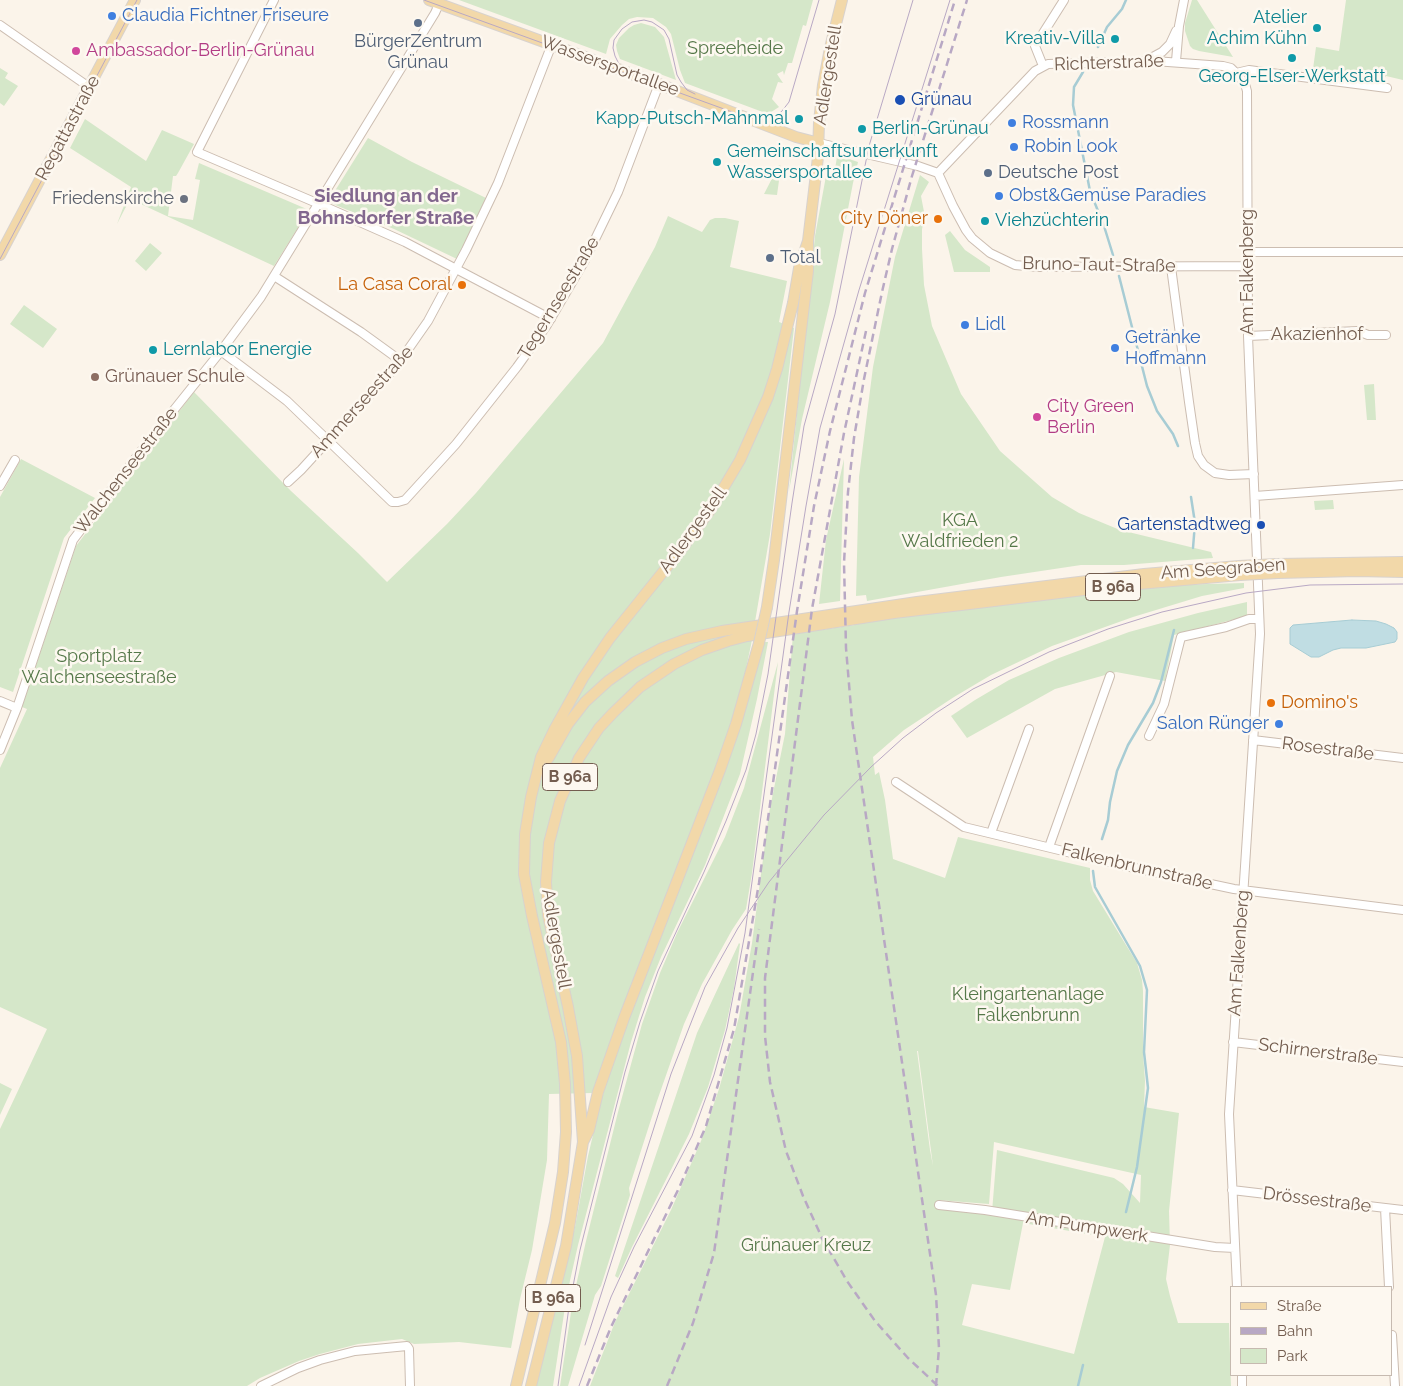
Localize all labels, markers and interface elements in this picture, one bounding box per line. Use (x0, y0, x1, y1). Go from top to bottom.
place label: Claudia Fichtner Friseure (122, 5, 329, 27)
place label: Atelier Achim Kühn (1207, 7, 1307, 50)
marker: Claudia Fichtner Friseure (106, 10, 118, 22)
marker: BürgerZentrum Grünau (412, 17, 424, 29)
marker: Atelier Achim Kühn (1311, 22, 1323, 34)
street label: Adlergestell (809, 23, 847, 127)
place label: Kreativ-Villa (1005, 28, 1105, 50)
place label: BürgerZentrum Grünau (354, 31, 482, 74)
street label: Wassersportallee (538, 31, 682, 101)
marker: Kreativ-Villa (1109, 33, 1121, 45)
park label: Spreeheide (687, 38, 783, 60)
place label: Ambassador-Berlin-Grünau (86, 40, 315, 62)
marker: Ambassador-Berlin-Grünau (70, 45, 82, 57)
street label: Richterstraße (1054, 50, 1164, 76)
marker: Georg-Elser-Werkstatt (1286, 52, 1298, 64)
place label: Georg-Elser-Werkstatt (1198, 66, 1386, 88)
street label: Regattastraße (31, 72, 105, 184)
place label: Grünau (911, 89, 972, 111)
marker: Grünau (893, 93, 907, 107)
place label: Kapp-Putsch-Mahnmal (595, 108, 789, 130)
place label: Rossmann (1022, 112, 1109, 134)
marker: Kapp-Putsch-Mahnmal (793, 113, 805, 125)
marker: Rossmann (1006, 117, 1018, 129)
place label: Berlin-Grünau (872, 118, 989, 140)
marker: Berlin-Grünau (856, 123, 868, 135)
place label: Robin Look (1024, 136, 1118, 158)
place label: Gemeinschaftsunterkunft Wassersportallee (727, 141, 938, 183)
marker: Robin Look (1008, 141, 1020, 153)
marker: Gemeinschaftsunterkunft Wassersportallee (711, 156, 723, 168)
place label: Deutsche Post (998, 162, 1119, 184)
marker: Deutsche Post (982, 167, 994, 179)
district label: Siedlung an der Bohnsdorfer Straße (298, 185, 474, 229)
place label: Obst&Gemüse Paradies (1009, 185, 1206, 207)
place label: Friedenskirche (52, 188, 174, 210)
marker: Obst&Gemüse Paradies (993, 190, 1005, 202)
marker: Friedenskirche (178, 193, 190, 205)
place label: City Döner (840, 208, 928, 230)
street label: Am Falkenberg (1237, 209, 1259, 335)
place label: Viehzüchterin (995, 210, 1109, 232)
marker: City Döner (932, 213, 944, 225)
marker: Viehzüchterin (979, 215, 991, 227)
street label: Tegernseestraße (514, 233, 604, 363)
place label: Total (780, 247, 820, 269)
marker: Total (764, 252, 776, 264)
street label: Bruno-Taut-Straße (1022, 253, 1176, 277)
place label: La Casa Coral (338, 274, 452, 296)
marker: La Casa Coral (456, 279, 468, 291)
place label: Lidl (975, 314, 1006, 336)
marker: Lidl (959, 319, 971, 331)
street label: Akazienhof (1271, 324, 1363, 346)
place label: Getränke Hoffmann (1125, 327, 1207, 369)
place label: Lernlabor Energie (163, 339, 312, 361)
street label: Ammerseestraße (306, 342, 418, 462)
marker: Getränke Hoffmann (1109, 342, 1121, 354)
marker: Lernlabor Energie (147, 344, 159, 356)
place label: Grünauer Schule (105, 366, 245, 388)
marker: Grünauer Schule (89, 371, 101, 383)
place label: City Green Berlin (1047, 396, 1134, 438)
street label: Walchenseestraße (70, 403, 182, 539)
marker: City Green Berlin (1031, 411, 1043, 423)
street label: Adlergestell (655, 483, 731, 577)
park label: KGA Waldfrieden 2 (902, 510, 1018, 552)
place label: Gartenstadtweg (1117, 514, 1251, 536)
marker: Gartenstadtweg (1255, 519, 1267, 531)
street label: Am Seegraben (1160, 554, 1286, 584)
road number: B 96a (1086, 574, 1140, 600)
park label: Sportplatz Walchenseestraße (21, 646, 177, 689)
place label: Domino's (1281, 692, 1358, 714)
marker: Domino's (1265, 697, 1277, 709)
place label: Salon Rünger (1157, 713, 1269, 735)
marker: Salon Rünger (1273, 718, 1285, 730)
street label: Rosestraße (1281, 733, 1375, 765)
road number: B 96a (542, 764, 598, 790)
street label: Falkenbrunnstraße (1059, 839, 1215, 895)
street label: Adlergestell (537, 887, 575, 991)
street label: Am Falkenberg (1224, 889, 1254, 1017)
park label: Kleingartenanlage Falkenbrunn (952, 984, 1104, 1026)
street label: Schirnerstraße (1257, 1034, 1379, 1070)
street label: Drössestraße (1262, 1183, 1372, 1217)
street label: Am Pumpwerk (1024, 1207, 1150, 1247)
park label: Grünauer Kreuz (741, 1235, 871, 1257)
road number: B 96a (526, 1285, 580, 1312)
legend (1230, 1286, 1393, 1376)
text: Straße (1277, 1297, 1321, 1315)
text: Bahn (1277, 1322, 1313, 1340)
text: Park (1277, 1347, 1308, 1365)

